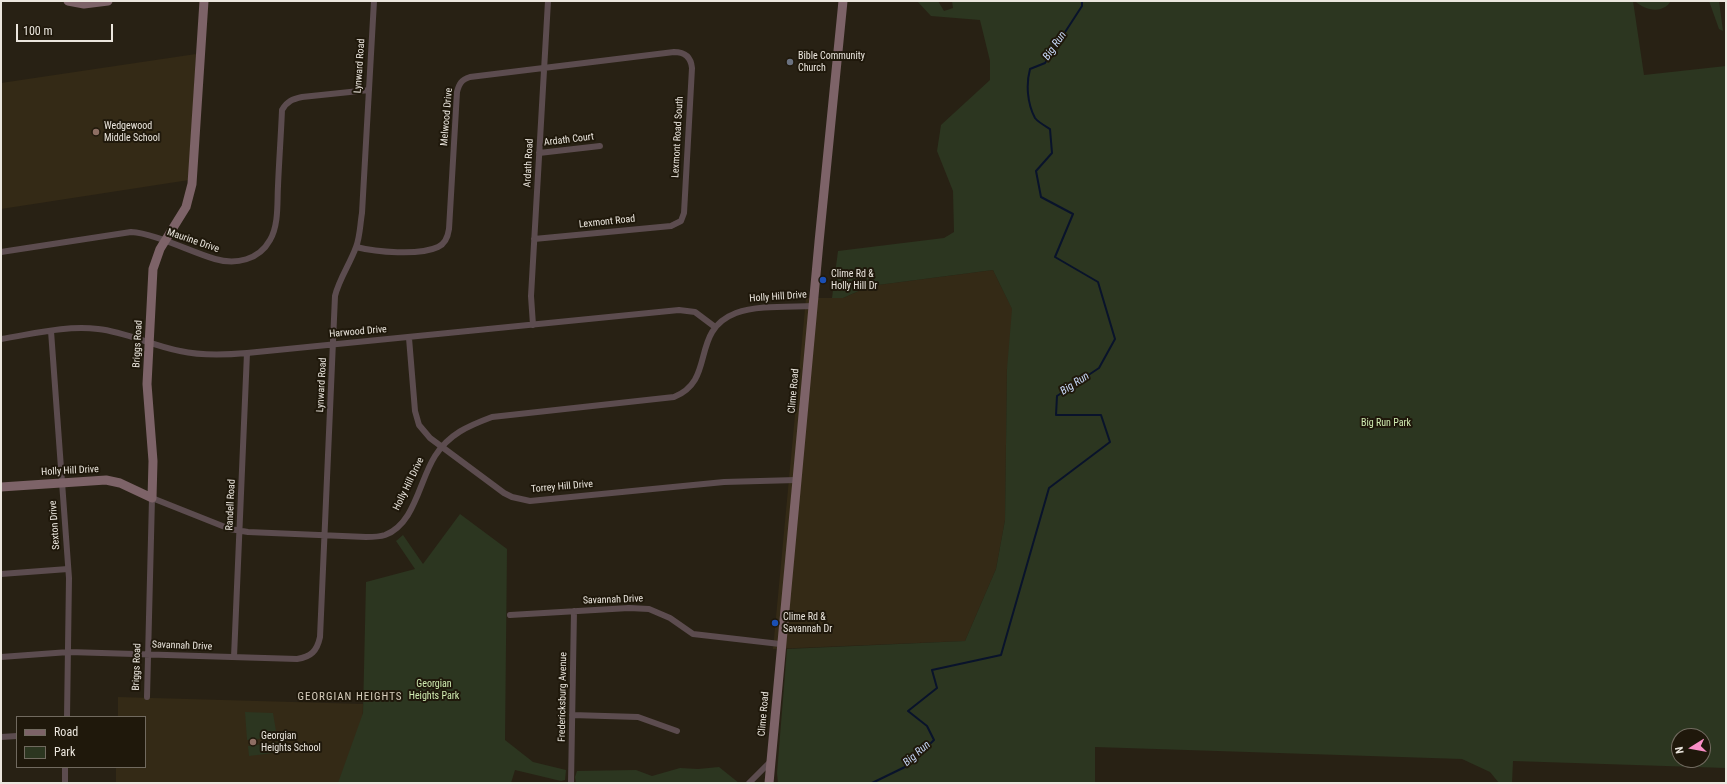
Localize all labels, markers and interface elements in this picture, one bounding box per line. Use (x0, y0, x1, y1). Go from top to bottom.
scale bar (18, 16, 115, 42)
text: 100 m (23, 24, 53, 38)
water label: Big Run (1040, 29, 1070, 63)
street label: Lynward Road (352, 38, 368, 94)
place label: Bible Community Church (798, 50, 865, 74)
marker: Bible Community Church (785, 57, 795, 67)
street label: Melwood Drive (438, 87, 456, 147)
street label: Lexmont Road South (670, 96, 686, 178)
place label: Wedgewood Middle School (104, 120, 160, 144)
marker: Wedgewood Middle School (91, 127, 101, 137)
street label: Ardath Court (543, 131, 595, 149)
street label: Ardath Road (522, 138, 536, 188)
street label: Lexmont Road (578, 213, 636, 231)
street label: Maurine Drive (165, 226, 221, 256)
place label: Clime Rd & Holly Hill Dr (831, 268, 877, 292)
marker: Clime Rd & Holly Hill Dr (818, 275, 828, 285)
street label: Holly Hill Drive (749, 289, 807, 305)
street label: Briggs Road (131, 320, 145, 368)
street label: Harwood Drive (329, 324, 387, 340)
street label: Lynward Road (315, 357, 329, 413)
street label: Clime Road (786, 368, 802, 414)
water label: Big Run (1058, 370, 1092, 398)
park label: Big Run Park (1361, 417, 1411, 429)
street label: Holly Hill Drive (391, 455, 427, 513)
street label: Holly Hill Drive (41, 464, 99, 478)
street label: Torrey Hill Drive (531, 478, 593, 496)
street label: Randell Road (224, 479, 238, 531)
street label: Sexton Drive (47, 500, 63, 550)
street label: Savannah Drive (583, 593, 643, 607)
place label: Clime Rd & Savannah Dr (783, 611, 832, 634)
marker: Clime Rd & Savannah Dr (770, 618, 780, 628)
street label: Savannah Drive (152, 639, 212, 653)
street label: Briggs Road (130, 643, 144, 691)
street label: Fredericksburg Avenue (556, 652, 570, 742)
park label: Georgian Heights Park (409, 678, 459, 702)
district label: GEORGIAN HEIGHTS (298, 690, 402, 704)
street label: Clime Road (756, 691, 772, 737)
legend (16, 716, 146, 768)
text: Road (54, 725, 78, 739)
north arrow (1671, 728, 1711, 768)
place label: Georgian Heights School (261, 730, 321, 754)
marker: Georgian Heights School (248, 737, 258, 747)
water label: Big Run (901, 739, 933, 769)
text: Park (54, 745, 75, 759)
text: N (1673, 746, 1687, 755)

